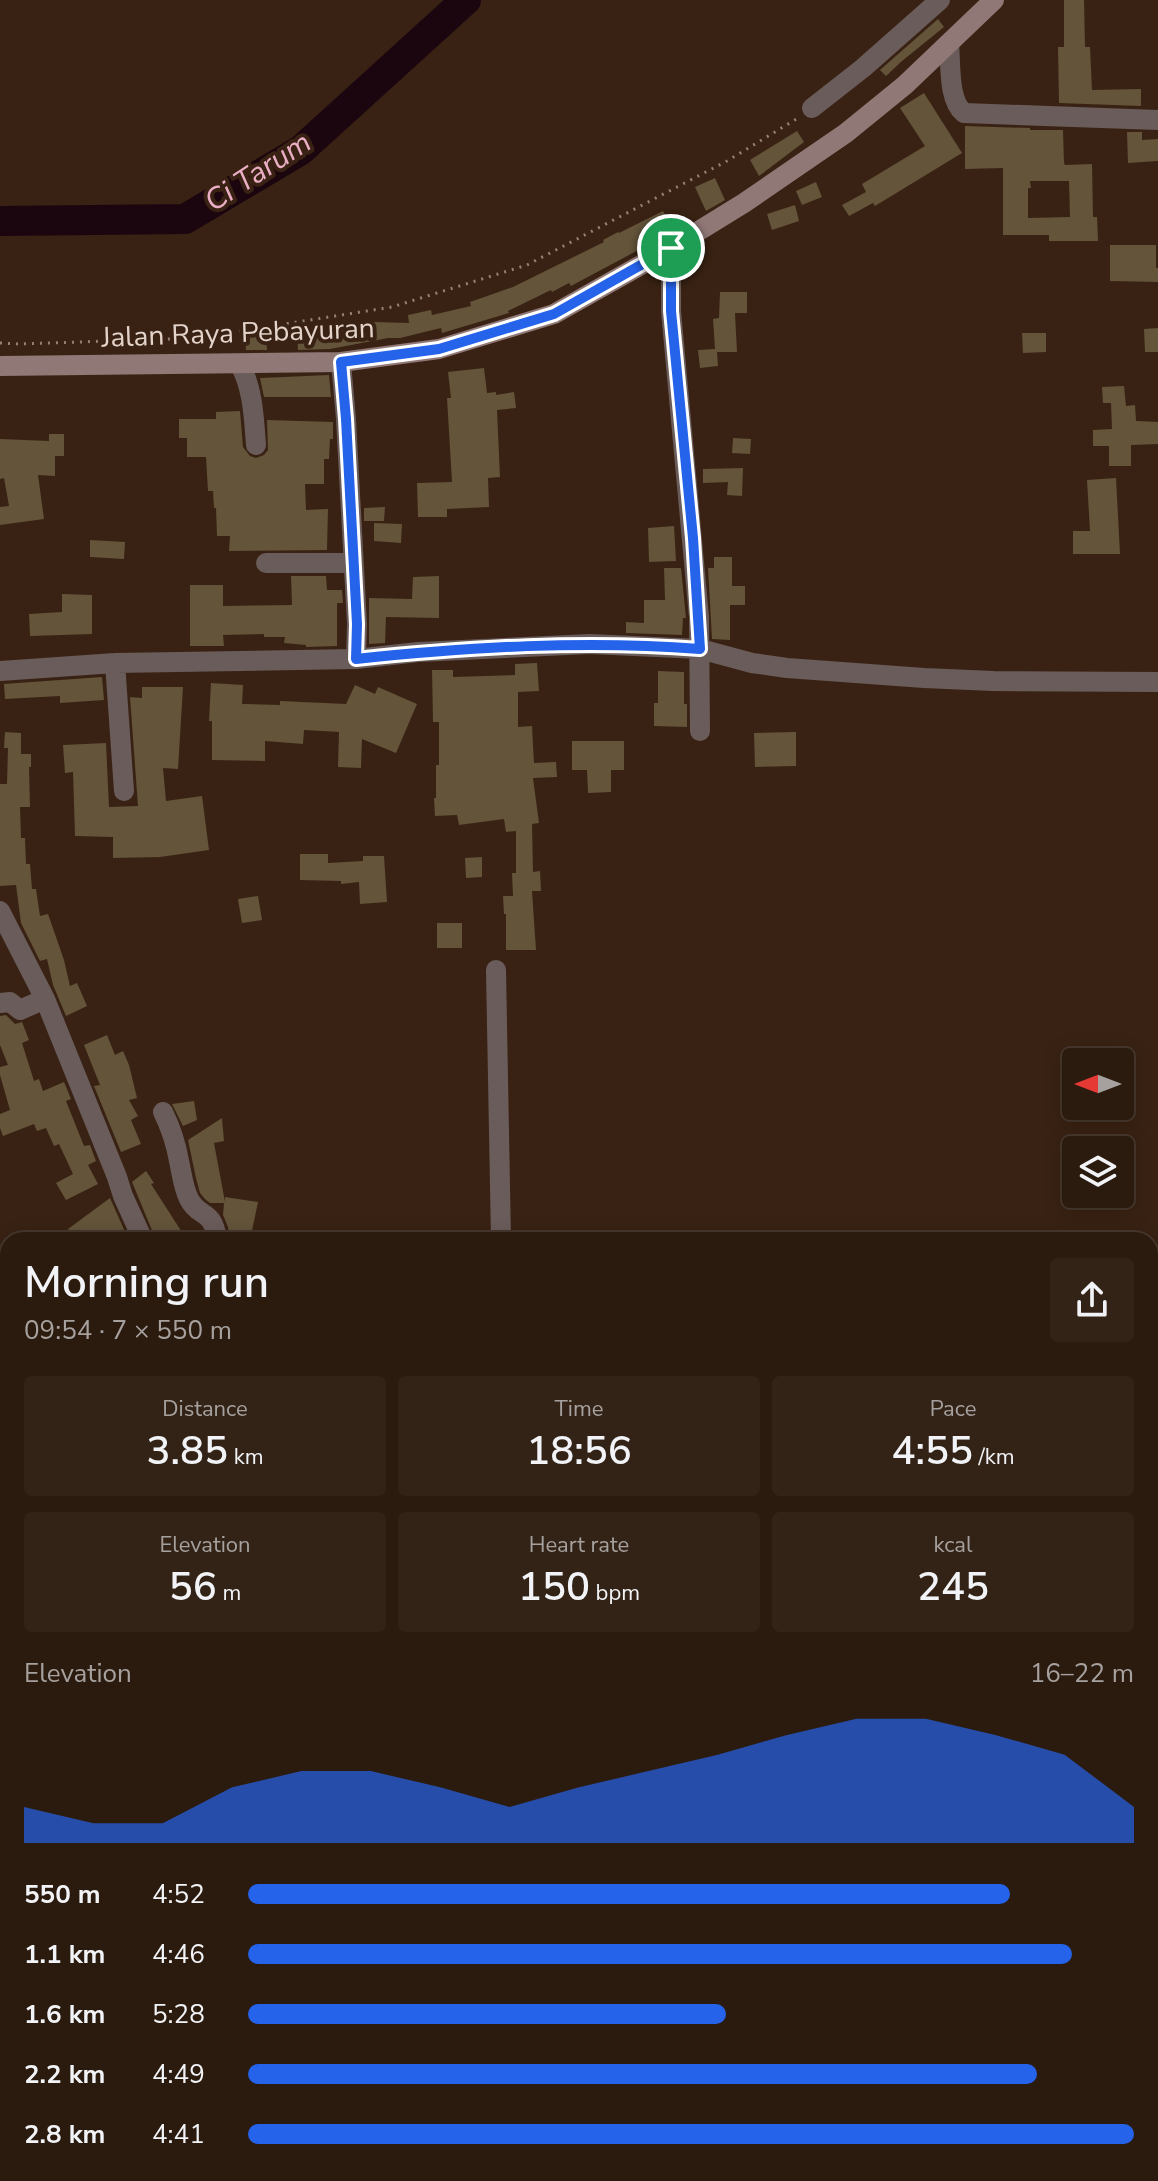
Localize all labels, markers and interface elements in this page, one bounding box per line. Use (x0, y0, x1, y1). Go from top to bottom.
water label: Ci Tarum (197, 122, 319, 222)
pin (637, 214, 705, 282)
icon: arrive (649, 226, 693, 270)
street label: Jalan Raya Pebayuran (100, 309, 375, 357)
north arrow (1062, 1048, 1134, 1120)
map controls (1062, 1048, 1134, 1208)
button: layers (1062, 1136, 1134, 1208)
text: Morning run (24, 1253, 269, 1313)
button: share (1050, 1258, 1134, 1342)
text: 09:54 · 7 × 550 m (24, 1313, 232, 1348)
text: Distance (162, 1394, 248, 1424)
text: Time (555, 1394, 603, 1424)
text: Pace (930, 1394, 976, 1424)
text: 3.85 (147, 1424, 228, 1478)
text: 18:56 (526, 1424, 632, 1478)
text: 4:55 (891, 1424, 973, 1478)
text: km (228, 1442, 263, 1472)
text: /km (973, 1442, 1015, 1472)
text: Elevation (159, 1530, 251, 1560)
text: Heart rate (529, 1530, 629, 1560)
text: kcal (934, 1530, 973, 1560)
text: 56 (169, 1560, 217, 1614)
text: 150 (518, 1560, 590, 1614)
text: 245 (917, 1560, 989, 1614)
text: m (217, 1578, 241, 1608)
text: bpm (590, 1578, 640, 1608)
text: Elevation (24, 1656, 132, 1691)
text: 16–22 m (1030, 1656, 1134, 1691)
text: 550 m (24, 1877, 101, 1912)
text: 4:52 (152, 1877, 205, 1912)
text: 1.1 km (24, 1937, 105, 1972)
text: 4:46 (152, 1937, 205, 1972)
text: 1.6 km (24, 1997, 105, 2032)
text: 5:28 (152, 1997, 205, 2032)
text: 2.2 km (24, 2057, 105, 2092)
text: 4:49 (152, 2057, 205, 2092)
text: 2.8 km (24, 2117, 105, 2152)
text: 4:41 (152, 2117, 205, 2152)

